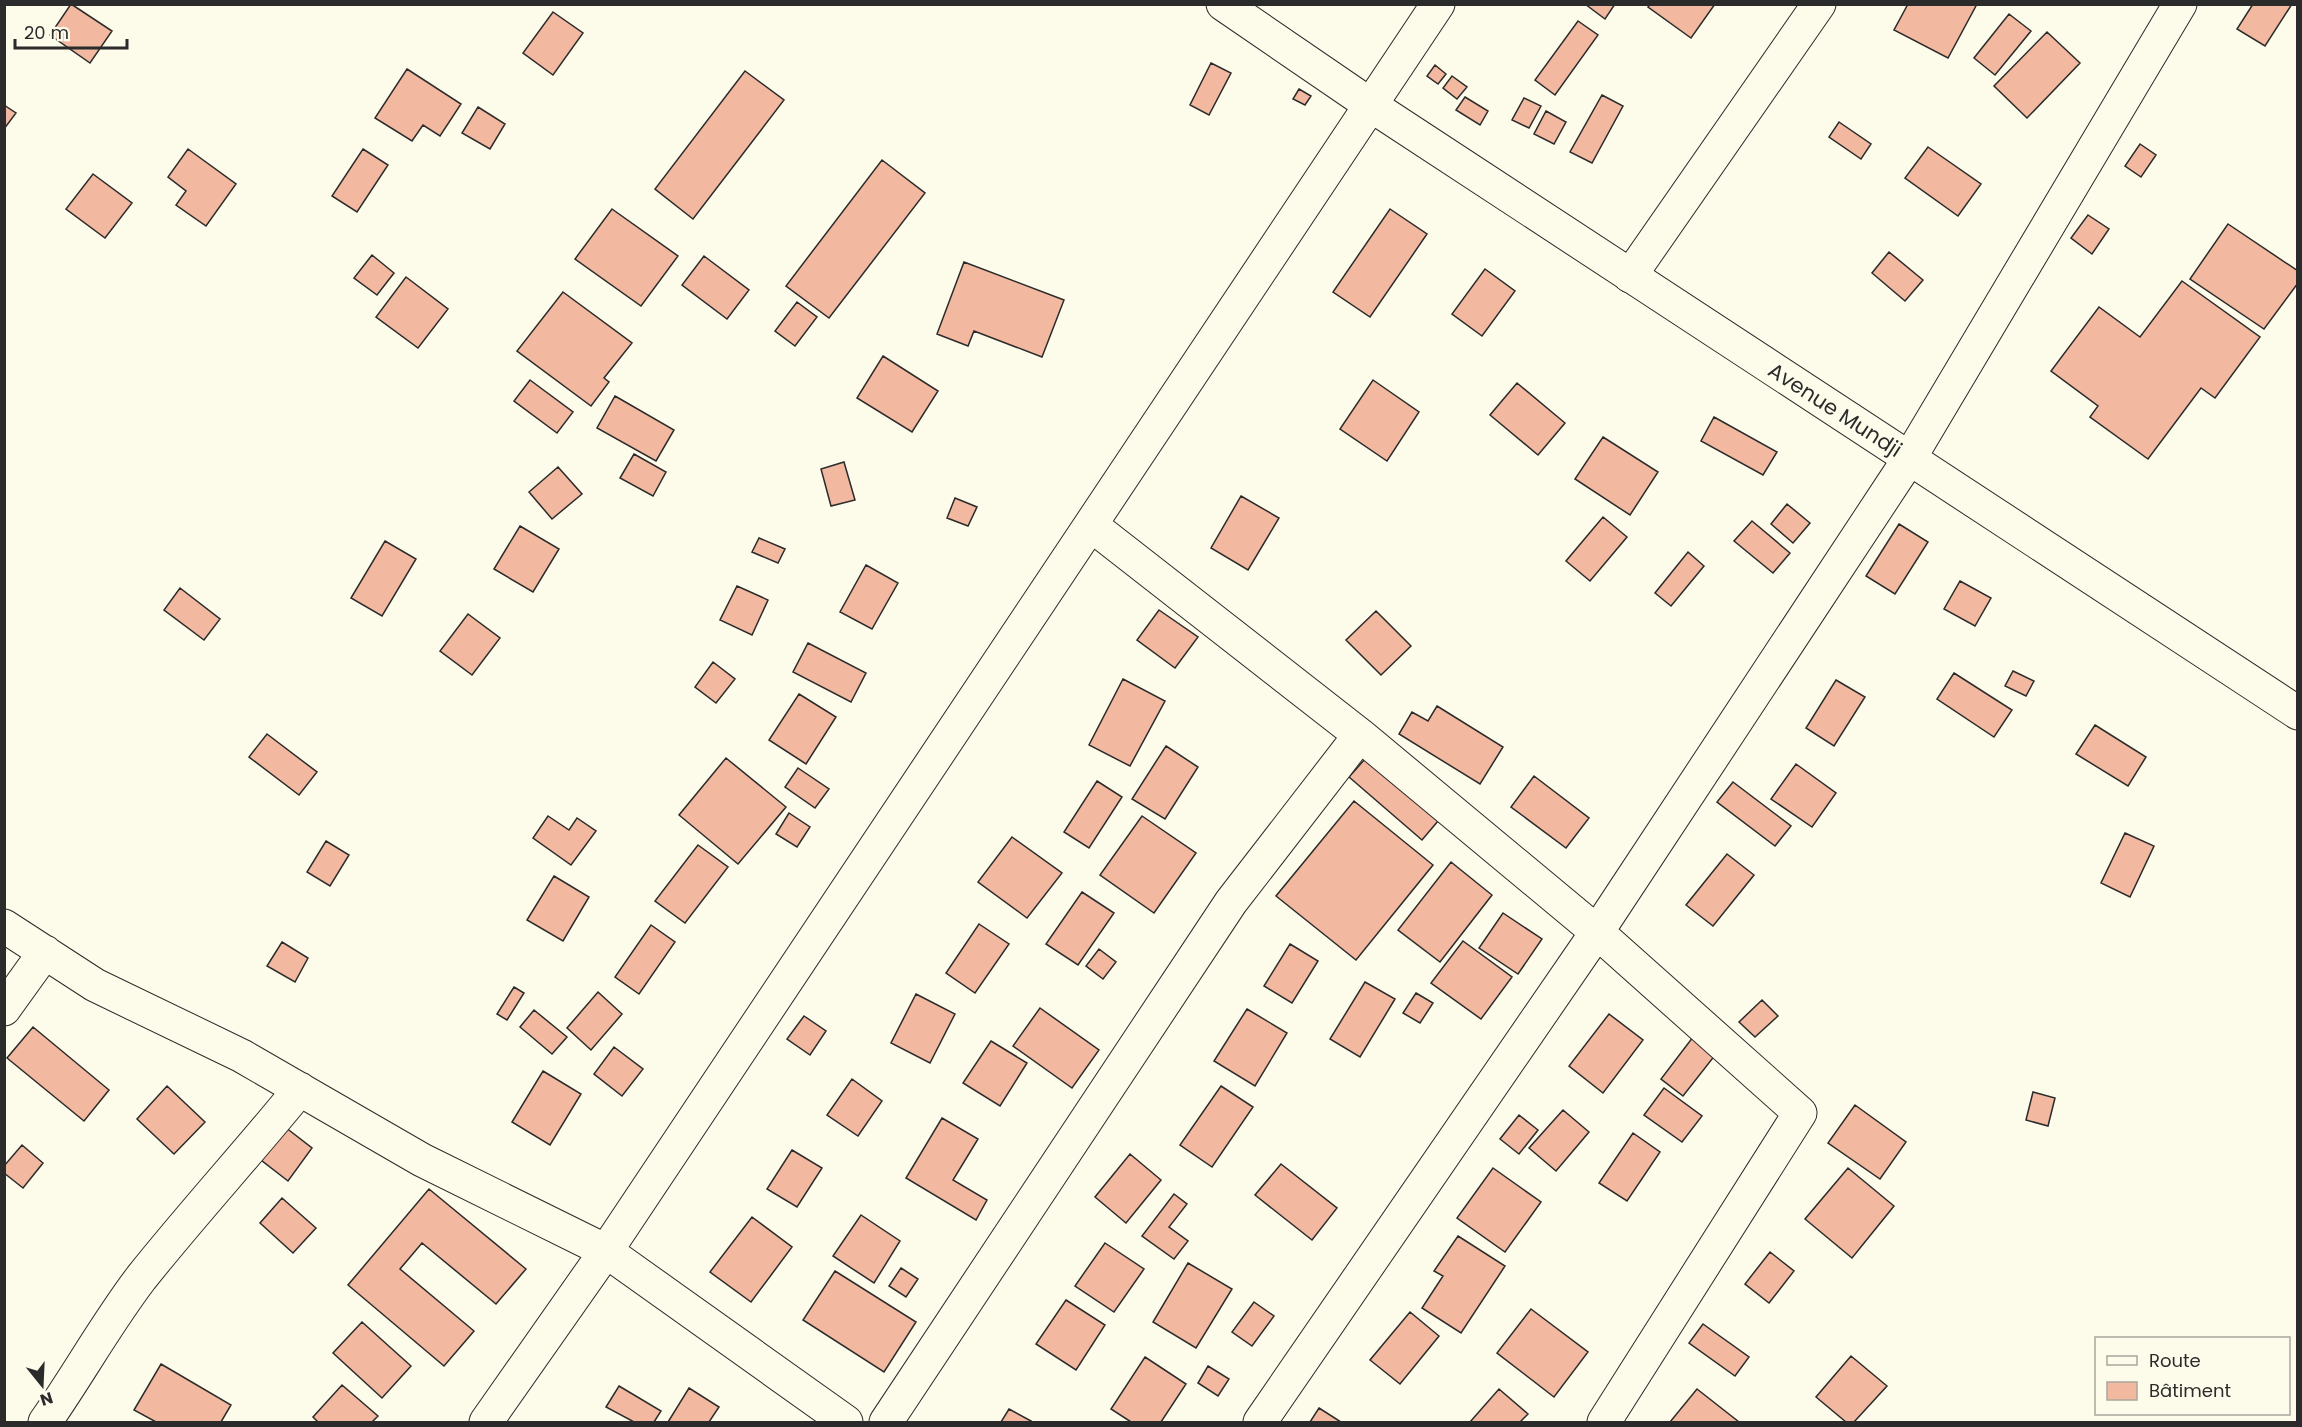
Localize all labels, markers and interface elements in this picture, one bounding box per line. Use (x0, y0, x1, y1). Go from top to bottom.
scale bar (15, 12, 128, 50)
text: 20 m (24, 20, 69, 45)
street label: Avenue Mundji (1763, 355, 1908, 464)
legend (2095, 1337, 2290, 1415)
text: Route (2149, 1348, 2201, 1373)
north arrow (12, 1355, 72, 1415)
text: Bâtiment (2149, 1378, 2231, 1403)
text: N (37, 1386, 56, 1412)

